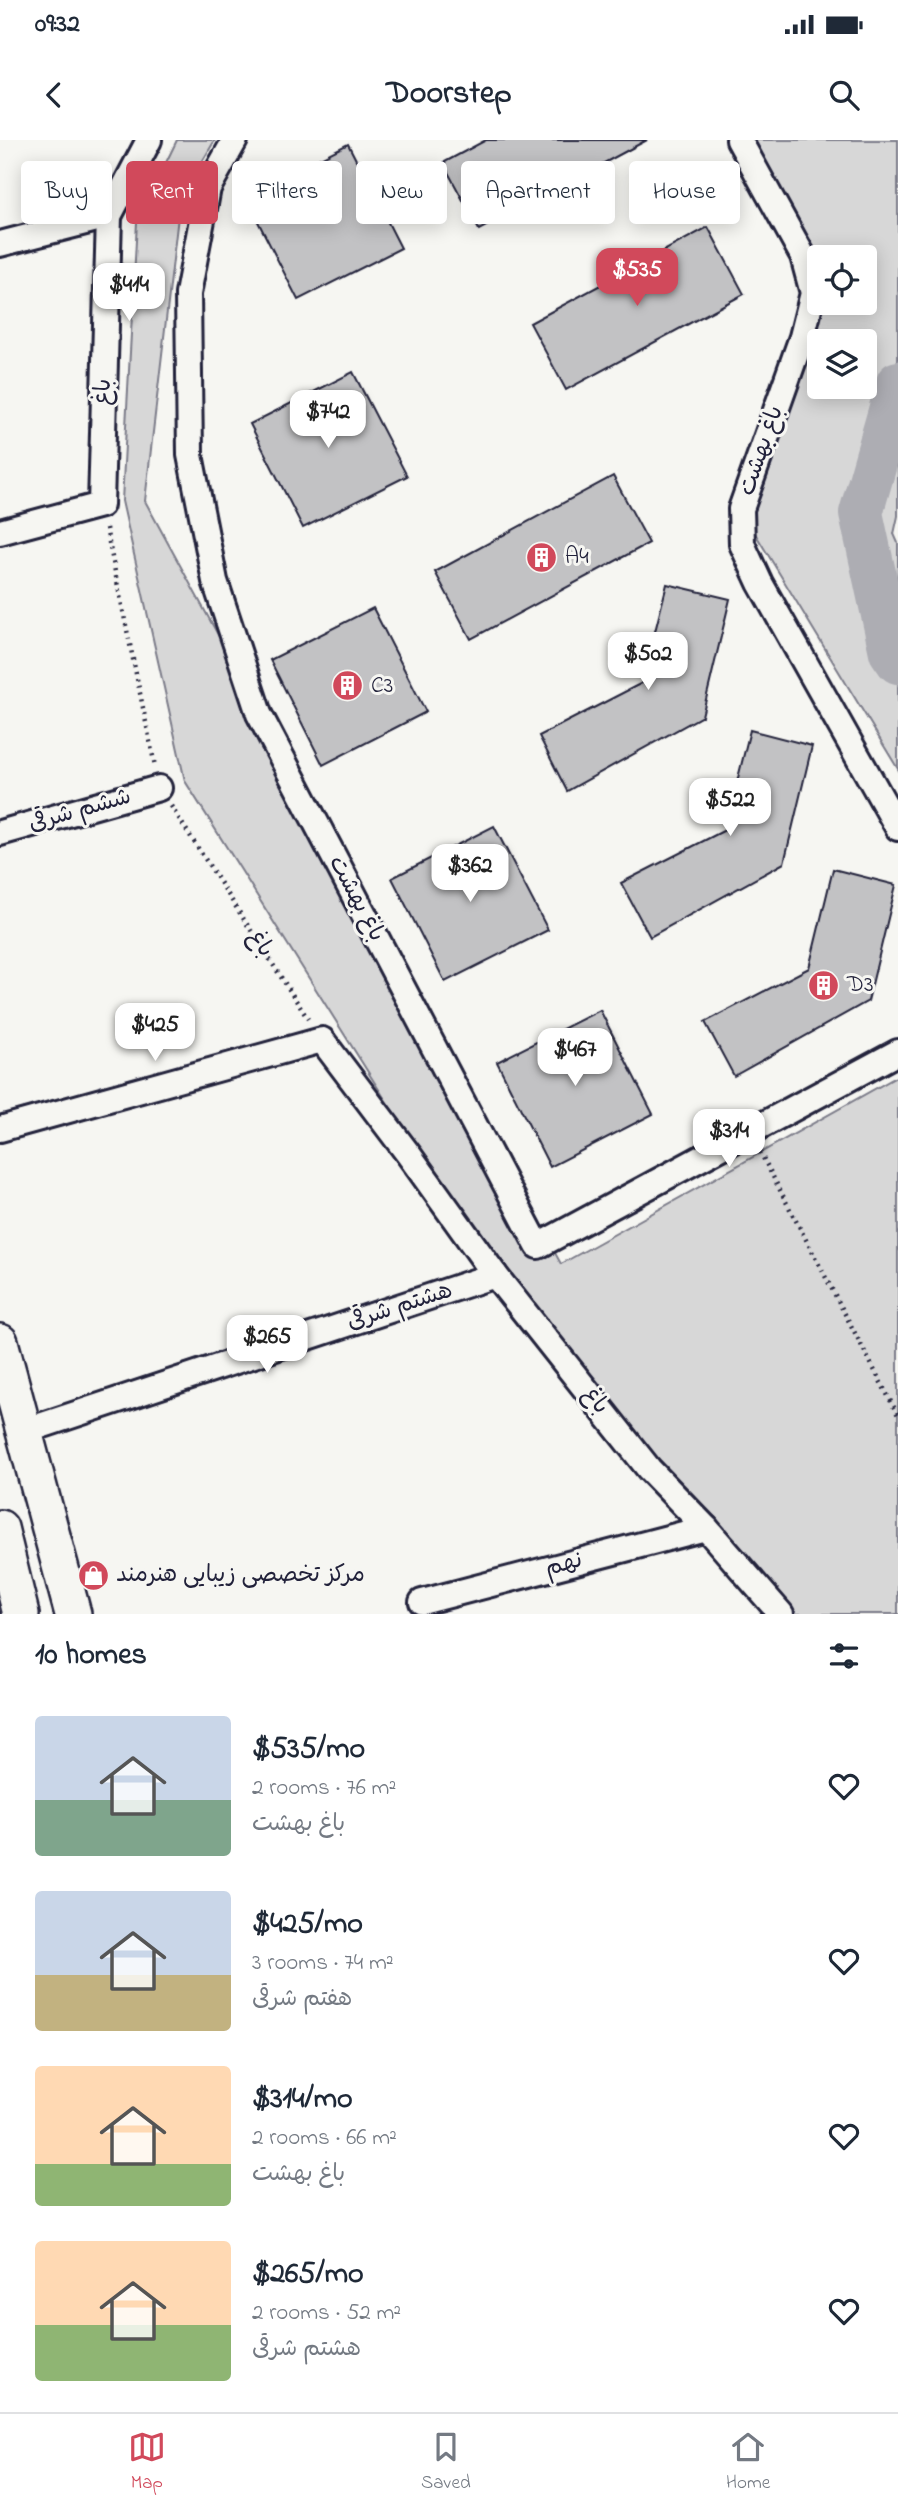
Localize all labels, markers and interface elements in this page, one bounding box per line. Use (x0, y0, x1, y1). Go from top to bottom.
text: 09:32 (35, 6, 80, 44)
text: Doorstep (386, 71, 512, 118)
icon: back (35, 76, 73, 114)
icon: search (825, 76, 863, 114)
chip: Buy (21, 161, 112, 224)
chip: Rent (126, 161, 218, 224)
chip: Filters (232, 161, 342, 224)
chip: New (356, 161, 447, 224)
chip: Apartment (461, 161, 615, 224)
chip: House (629, 161, 740, 224)
map controls (807, 245, 877, 399)
button: locate (807, 245, 877, 315)
pin: $535 (596, 248, 678, 308)
text: $535 (612, 254, 662, 287)
pin: $414 (88, 264, 170, 323)
text: $414 (109, 269, 149, 302)
button: layers (807, 329, 877, 399)
street label: باغ (87, 378, 121, 406)
pin: $742 (287, 390, 369, 450)
text: $742 (306, 396, 350, 429)
street label: باغ بهشت (731, 402, 793, 500)
building icon: A4 (525, 540, 559, 574)
place label: A4 (565, 541, 589, 574)
pin: $502 (607, 632, 689, 692)
text: $502 (624, 638, 672, 671)
building icon: C3 (331, 669, 365, 703)
place label: C3 (371, 670, 393, 703)
pin: $522 (689, 778, 771, 838)
street label: ششم شرقی (25, 781, 135, 841)
text: $522 (705, 784, 755, 817)
pin: $362 (429, 844, 511, 904)
street label: باغ بهشت (320, 850, 392, 948)
text: $362 (448, 850, 492, 883)
street label: باغ (239, 924, 281, 964)
building icon: D3 (807, 968, 841, 1002)
place label: D3 (846, 969, 873, 1002)
pin: $425 (114, 1004, 196, 1063)
text: $425 (131, 1009, 179, 1042)
pin: $467 (534, 1028, 616, 1088)
text: $467 (554, 1034, 597, 1067)
pin: $314 (688, 1110, 770, 1169)
text: $314 (709, 1115, 749, 1148)
street label: هشتم شرقی (343, 1274, 457, 1340)
pin: $265 (226, 1316, 308, 1375)
text: $265 (243, 1321, 291, 1354)
street label: باغ (574, 1380, 616, 1422)
street label: نهم (542, 1544, 586, 1586)
shop icon: مرکز تخصصی زیبایی هنرمند (76, 1558, 110, 1592)
place label: مرکز تخصصی زیبایی هنرمند (116, 1559, 365, 1592)
text: 10 homes (35, 1634, 147, 1678)
icon: filters (825, 1637, 863, 1675)
text: $535/mo (252, 1728, 365, 1772)
icon: home (91, 1744, 175, 1828)
icon: heart (825, 1767, 863, 1805)
text: 2 rooms · 76 m² (252, 1772, 396, 1805)
text: باغ بهشت (252, 1808, 345, 1841)
text: $425/mo (252, 1903, 363, 1947)
icon: home (91, 1919, 175, 2003)
icon: heart (825, 1942, 863, 1980)
text: 3 rooms · 74 m² (252, 1947, 394, 1980)
text: هفتم شرقی (252, 1983, 352, 2016)
text: $314/mo (252, 2078, 353, 2122)
icon: home (91, 2094, 175, 2178)
icon: heart (825, 2117, 863, 2155)
text: 2 rooms · 66 m² (252, 2122, 397, 2155)
text: باغ بهشت (252, 2158, 345, 2191)
text: $265/mo (252, 2253, 364, 2297)
icon: home (91, 2269, 175, 2353)
icon: heart (825, 2292, 863, 2330)
text: 2 rooms · 52 m² (252, 2297, 401, 2330)
text: هشتم شرقی (252, 2333, 361, 2366)
tab: Map (128, 2428, 166, 2497)
tab: Saved (421, 2428, 471, 2497)
tab: Home (726, 2428, 770, 2497)

